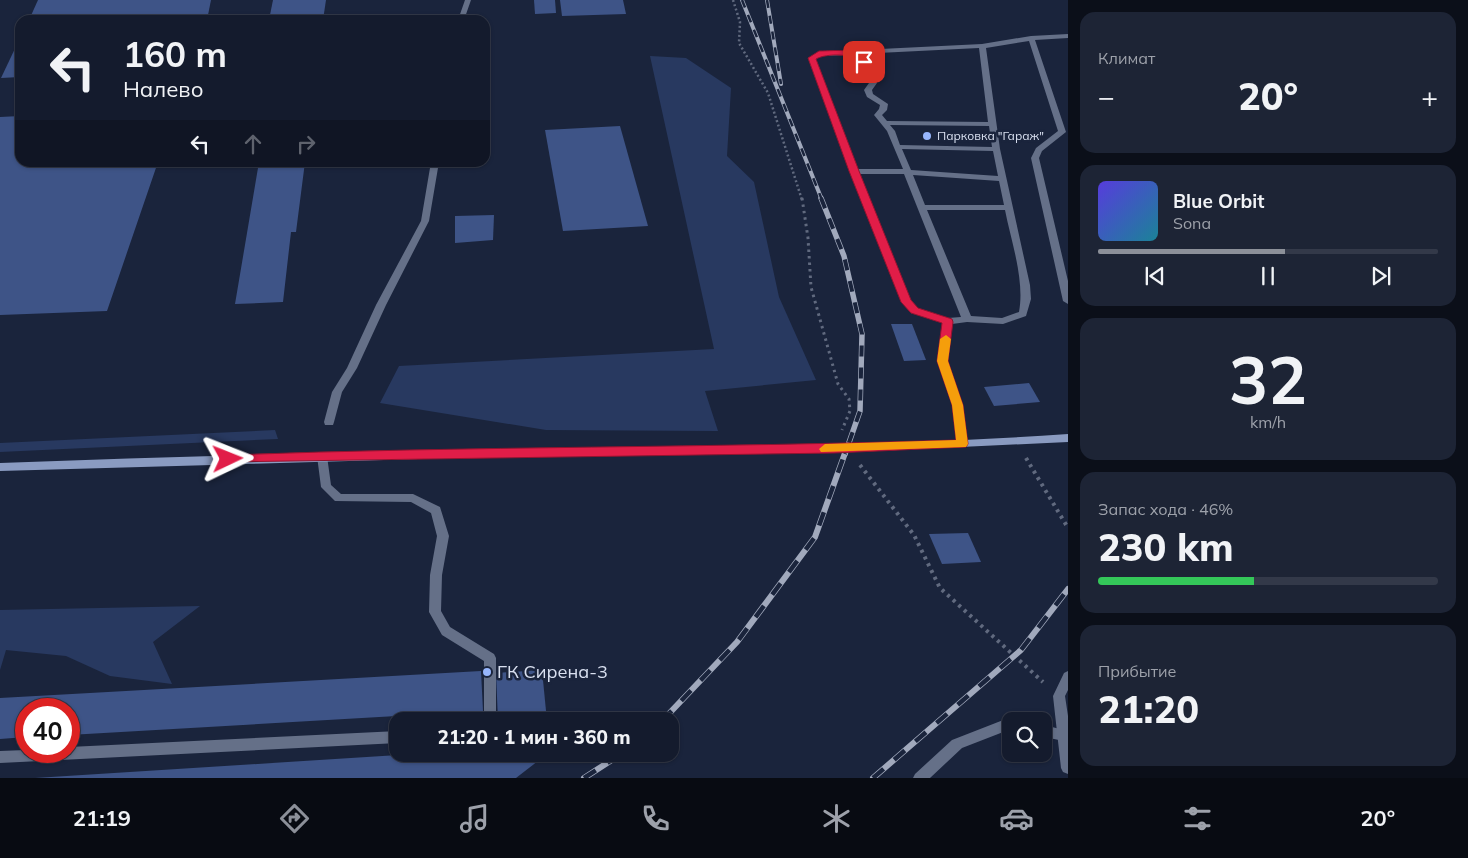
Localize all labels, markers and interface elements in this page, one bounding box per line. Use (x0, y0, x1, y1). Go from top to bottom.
text: 160 m (123, 32, 227, 76)
icon: left (40, 35, 105, 100)
pin (843, 41, 885, 83)
icon: arrive (850, 48, 878, 76)
text: Климат (1098, 48, 1155, 68)
text: 20° (1238, 72, 1298, 120)
text: Налево (123, 75, 203, 103)
text: − (1098, 79, 1115, 114)
text: + (1421, 79, 1438, 114)
place label: Парковка "Гараж" (937, 128, 1044, 143)
icon: left (186, 130, 214, 158)
icon: ahead (239, 130, 267, 158)
icon: right (292, 130, 320, 158)
marker: Парковка "Гараж" (921, 130, 933, 142)
text: Blue Orbit (1173, 189, 1264, 213)
text: Sona (1173, 213, 1211, 233)
icon: previous (1141, 262, 1169, 290)
icon: pause (1254, 262, 1282, 290)
icon: next (1367, 262, 1395, 290)
text: 32 (1229, 339, 1307, 420)
text: km/h (1250, 412, 1286, 432)
position arrow (201, 432, 253, 484)
text: Запас хода · 46% (1098, 499, 1233, 519)
text: 230 km (1098, 523, 1234, 571)
place label: ГК Сирена-3 (497, 660, 608, 683)
text: Прибытие (1098, 661, 1176, 681)
marker: ГК Сирена-3 (481, 666, 493, 678)
text: 21:20 (1098, 685, 1199, 733)
speed limit sign: 40 (15, 698, 80, 763)
map controls (1002, 712, 1052, 762)
button: search (1002, 712, 1052, 762)
text: 21:20 · 1 мин · 360 m (437, 725, 631, 749)
icon: directions (277, 801, 312, 836)
icon: music (457, 801, 492, 836)
icon: phone (638, 801, 673, 836)
icon: climate (819, 801, 854, 836)
icon: car (999, 801, 1034, 836)
icon: filters (1180, 801, 1215, 836)
text: 21:19 (73, 804, 131, 832)
text: 20° (1360, 804, 1395, 832)

